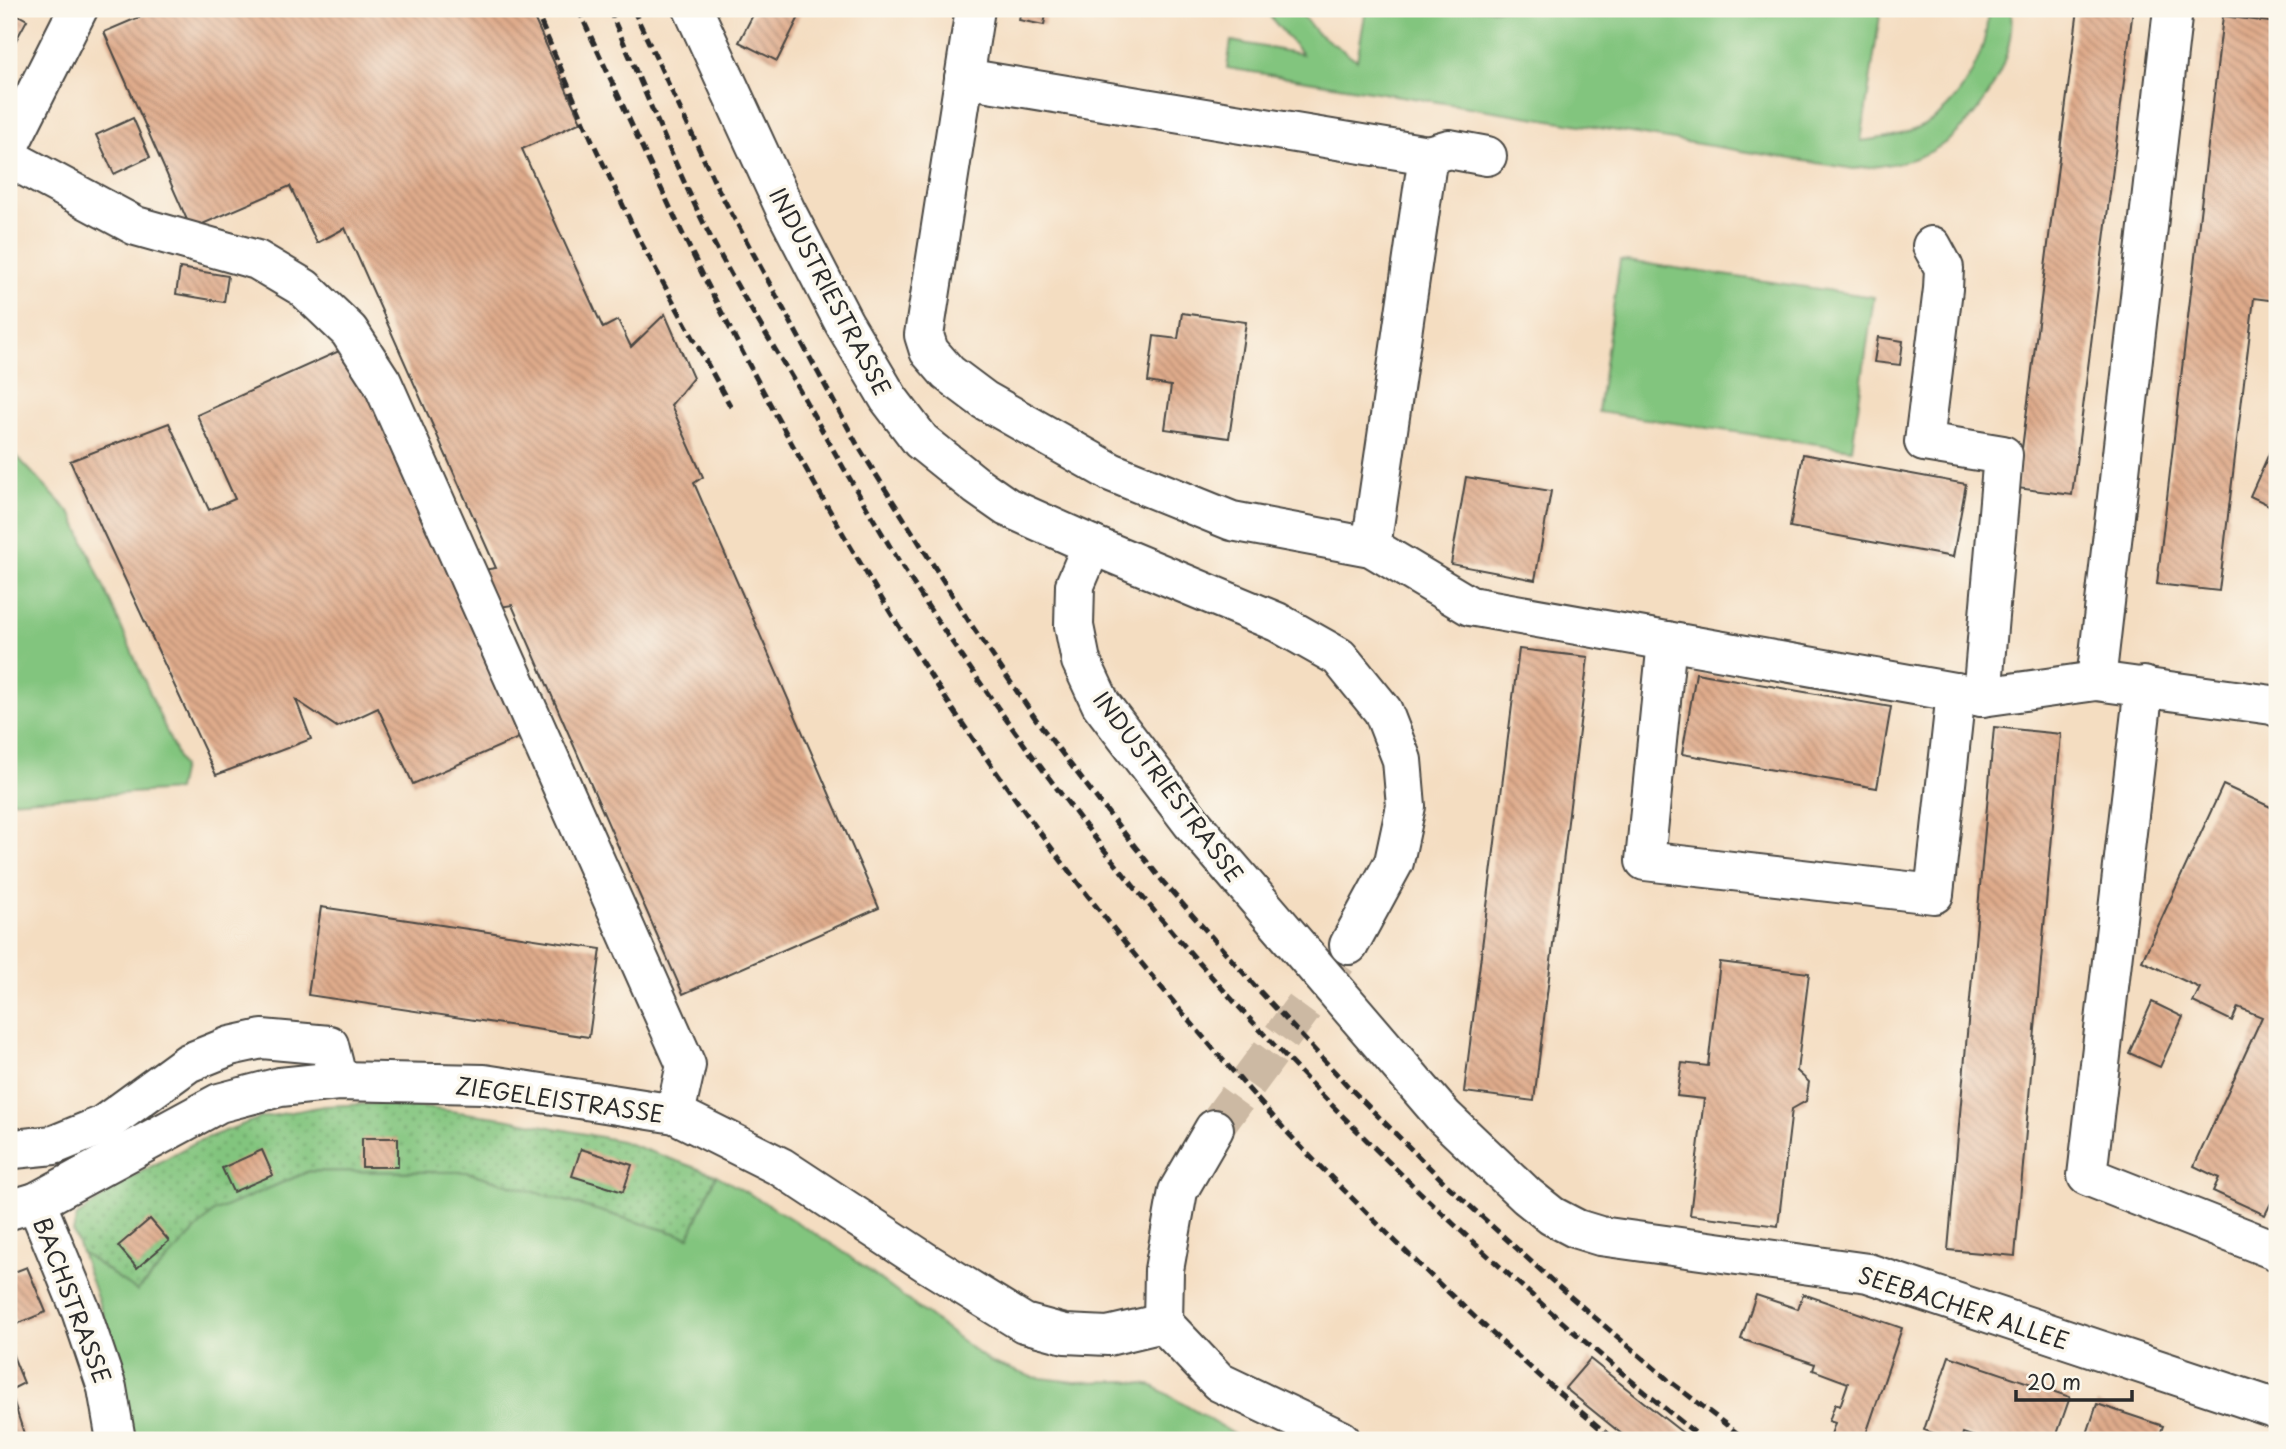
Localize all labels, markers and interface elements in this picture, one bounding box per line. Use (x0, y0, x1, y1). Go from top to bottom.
street label: INDUSTRIESTRASSE (761, 181, 901, 401)
street label: INDUSTRIESTRASSE (1085, 683, 1253, 889)
street label: ZIEGELEISTRASSE (454, 1067, 666, 1131)
street label: BACHSTRASSE (25, 1212, 121, 1388)
street label: SEEBACHER ALLEE (1854, 1256, 2074, 1358)
scale bar (2016, 1358, 2132, 1402)
text: 20 m (2027, 1365, 2081, 1397)

